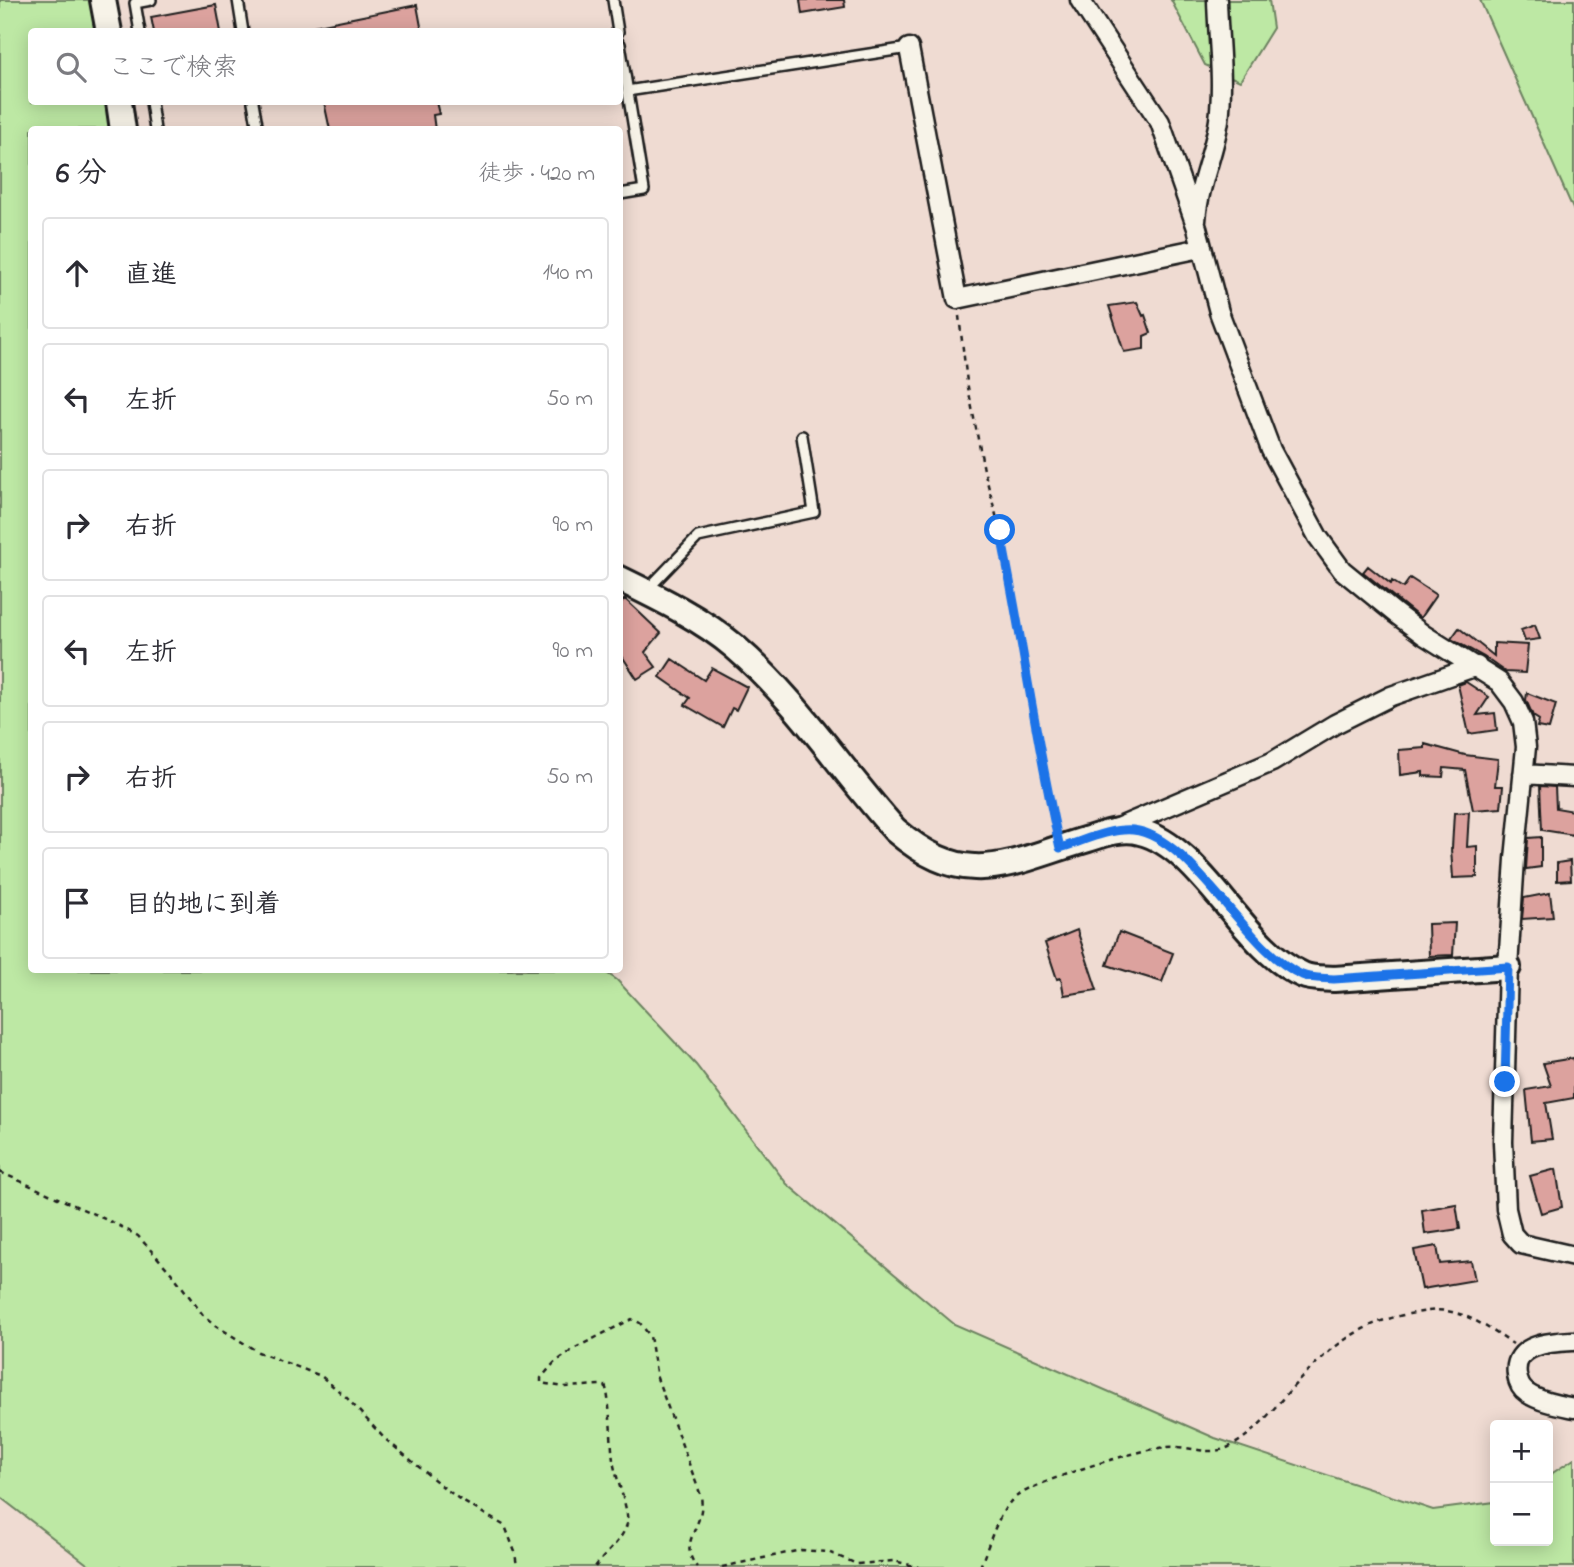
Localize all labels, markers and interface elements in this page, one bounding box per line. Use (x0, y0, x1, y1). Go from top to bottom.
search box (28, 28, 623, 105)
icon: search (52, 48, 90, 86)
text: ここで検索 (108, 50, 238, 88)
text: 6 分 (56, 153, 107, 197)
text: 徒歩 · 420 m (478, 158, 595, 191)
icon: ahead (58, 254, 96, 292)
text: 直進 (125, 257, 177, 295)
text: 140 m (543, 257, 593, 290)
icon: left (58, 380, 96, 418)
text: 左折 (125, 383, 177, 421)
text: 50 m (546, 383, 593, 416)
icon: right (58, 506, 96, 544)
text: 右折 (125, 509, 177, 547)
text: 90 m (553, 509, 593, 542)
route start (984, 514, 1015, 545)
icon: left (58, 632, 96, 670)
text: 左折 (125, 635, 177, 673)
text: 90 m (553, 635, 593, 668)
icon: right (58, 758, 96, 796)
text: 右折 (125, 761, 177, 799)
text: 50 m (546, 761, 593, 794)
icon: arrive (58, 884, 96, 922)
text: 目的地に到着 (125, 887, 281, 925)
route end (1489, 1066, 1520, 1097)
map controls (1490, 1420, 1553, 1546)
button: + (1490, 1420, 1553, 1483)
button: − (1490, 1483, 1553, 1546)

